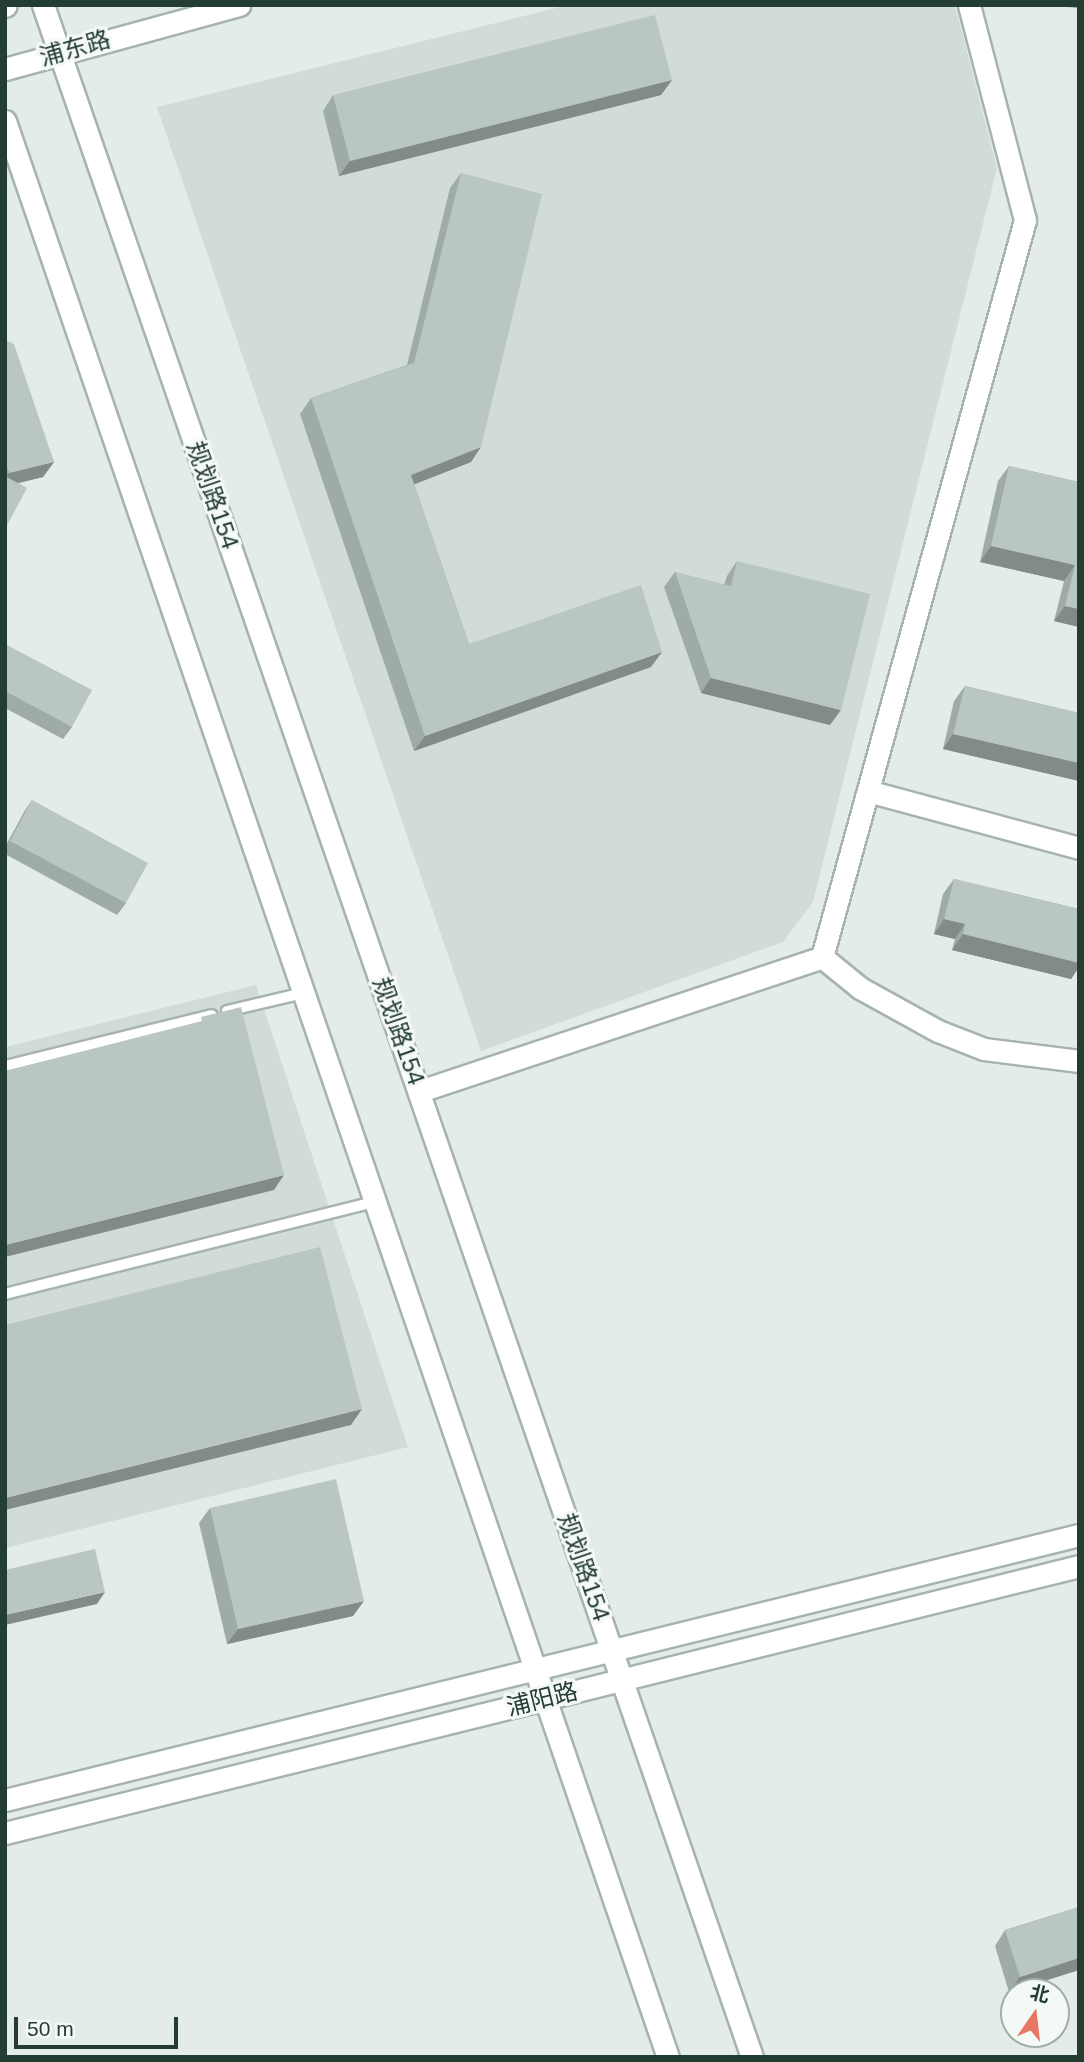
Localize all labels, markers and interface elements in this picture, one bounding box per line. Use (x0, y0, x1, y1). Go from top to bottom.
street label: 浦东路 (36, 24, 114, 72)
street label: 规划路154 (181, 437, 245, 553)
street label: 规划路154 (367, 973, 431, 1089)
street label: 规划路154 (552, 1509, 616, 1625)
street label: 浦阳路 (504, 1676, 580, 1722)
north arrow (1000, 1978, 1070, 2048)
text: 北 (1028, 1982, 1051, 2007)
scale bar (18, 2002, 182, 2046)
text: 50 m (27, 2017, 74, 2040)

